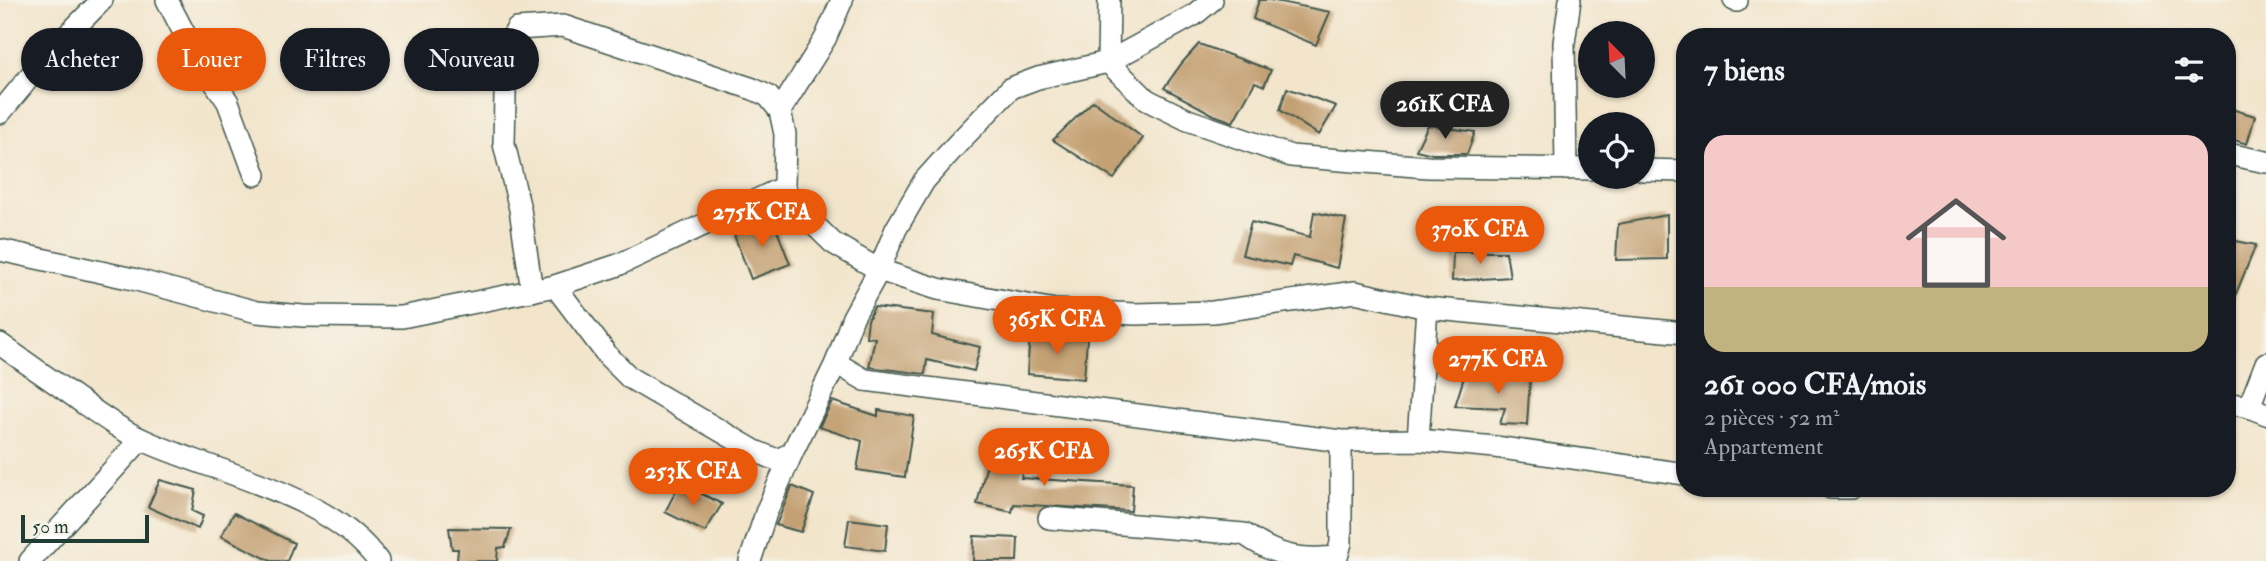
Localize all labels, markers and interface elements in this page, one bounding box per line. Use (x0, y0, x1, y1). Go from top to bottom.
north arrow (1578, 21, 1656, 98)
map controls (1578, 21, 1655, 189)
chip: Acheter (21, 28, 143, 91)
chip: Louer (157, 28, 266, 91)
chip: Filtres (280, 28, 390, 91)
chip: Nouveau (404, 28, 539, 91)
icon: filters (2170, 51, 2208, 89)
text: 7 biens (1704, 52, 1785, 89)
pin: 261K CFA (1373, 82, 1517, 141)
text: 261K CFA (1396, 89, 1494, 118)
button: locate (1578, 112, 1655, 189)
icon: home (1893, 180, 2019, 306)
pin: 275K CFA (690, 190, 834, 249)
text: 275K CFA (713, 197, 811, 226)
pin: 370K CFA (1408, 206, 1552, 266)
text: 370K CFA (1431, 214, 1529, 243)
pin: 365K CFA (985, 296, 1129, 356)
text: 365K CFA (1009, 304, 1105, 333)
pin: 277K CFA (1426, 336, 1570, 396)
text: 277K CFA (1449, 344, 1547, 373)
text: 261 000 CFA/mois (1704, 366, 1926, 403)
text: 2 pièces · 52 m² (1704, 403, 1839, 432)
pin: 265K CFA (972, 428, 1116, 488)
text: Appartement (1704, 432, 1824, 461)
text: 265K CFA (994, 436, 1094, 465)
pin: 253K CFA (621, 448, 765, 508)
text: 253K CFA (645, 456, 741, 485)
scale bar (21, 512, 149, 544)
text: 50 m (32, 515, 69, 539)

